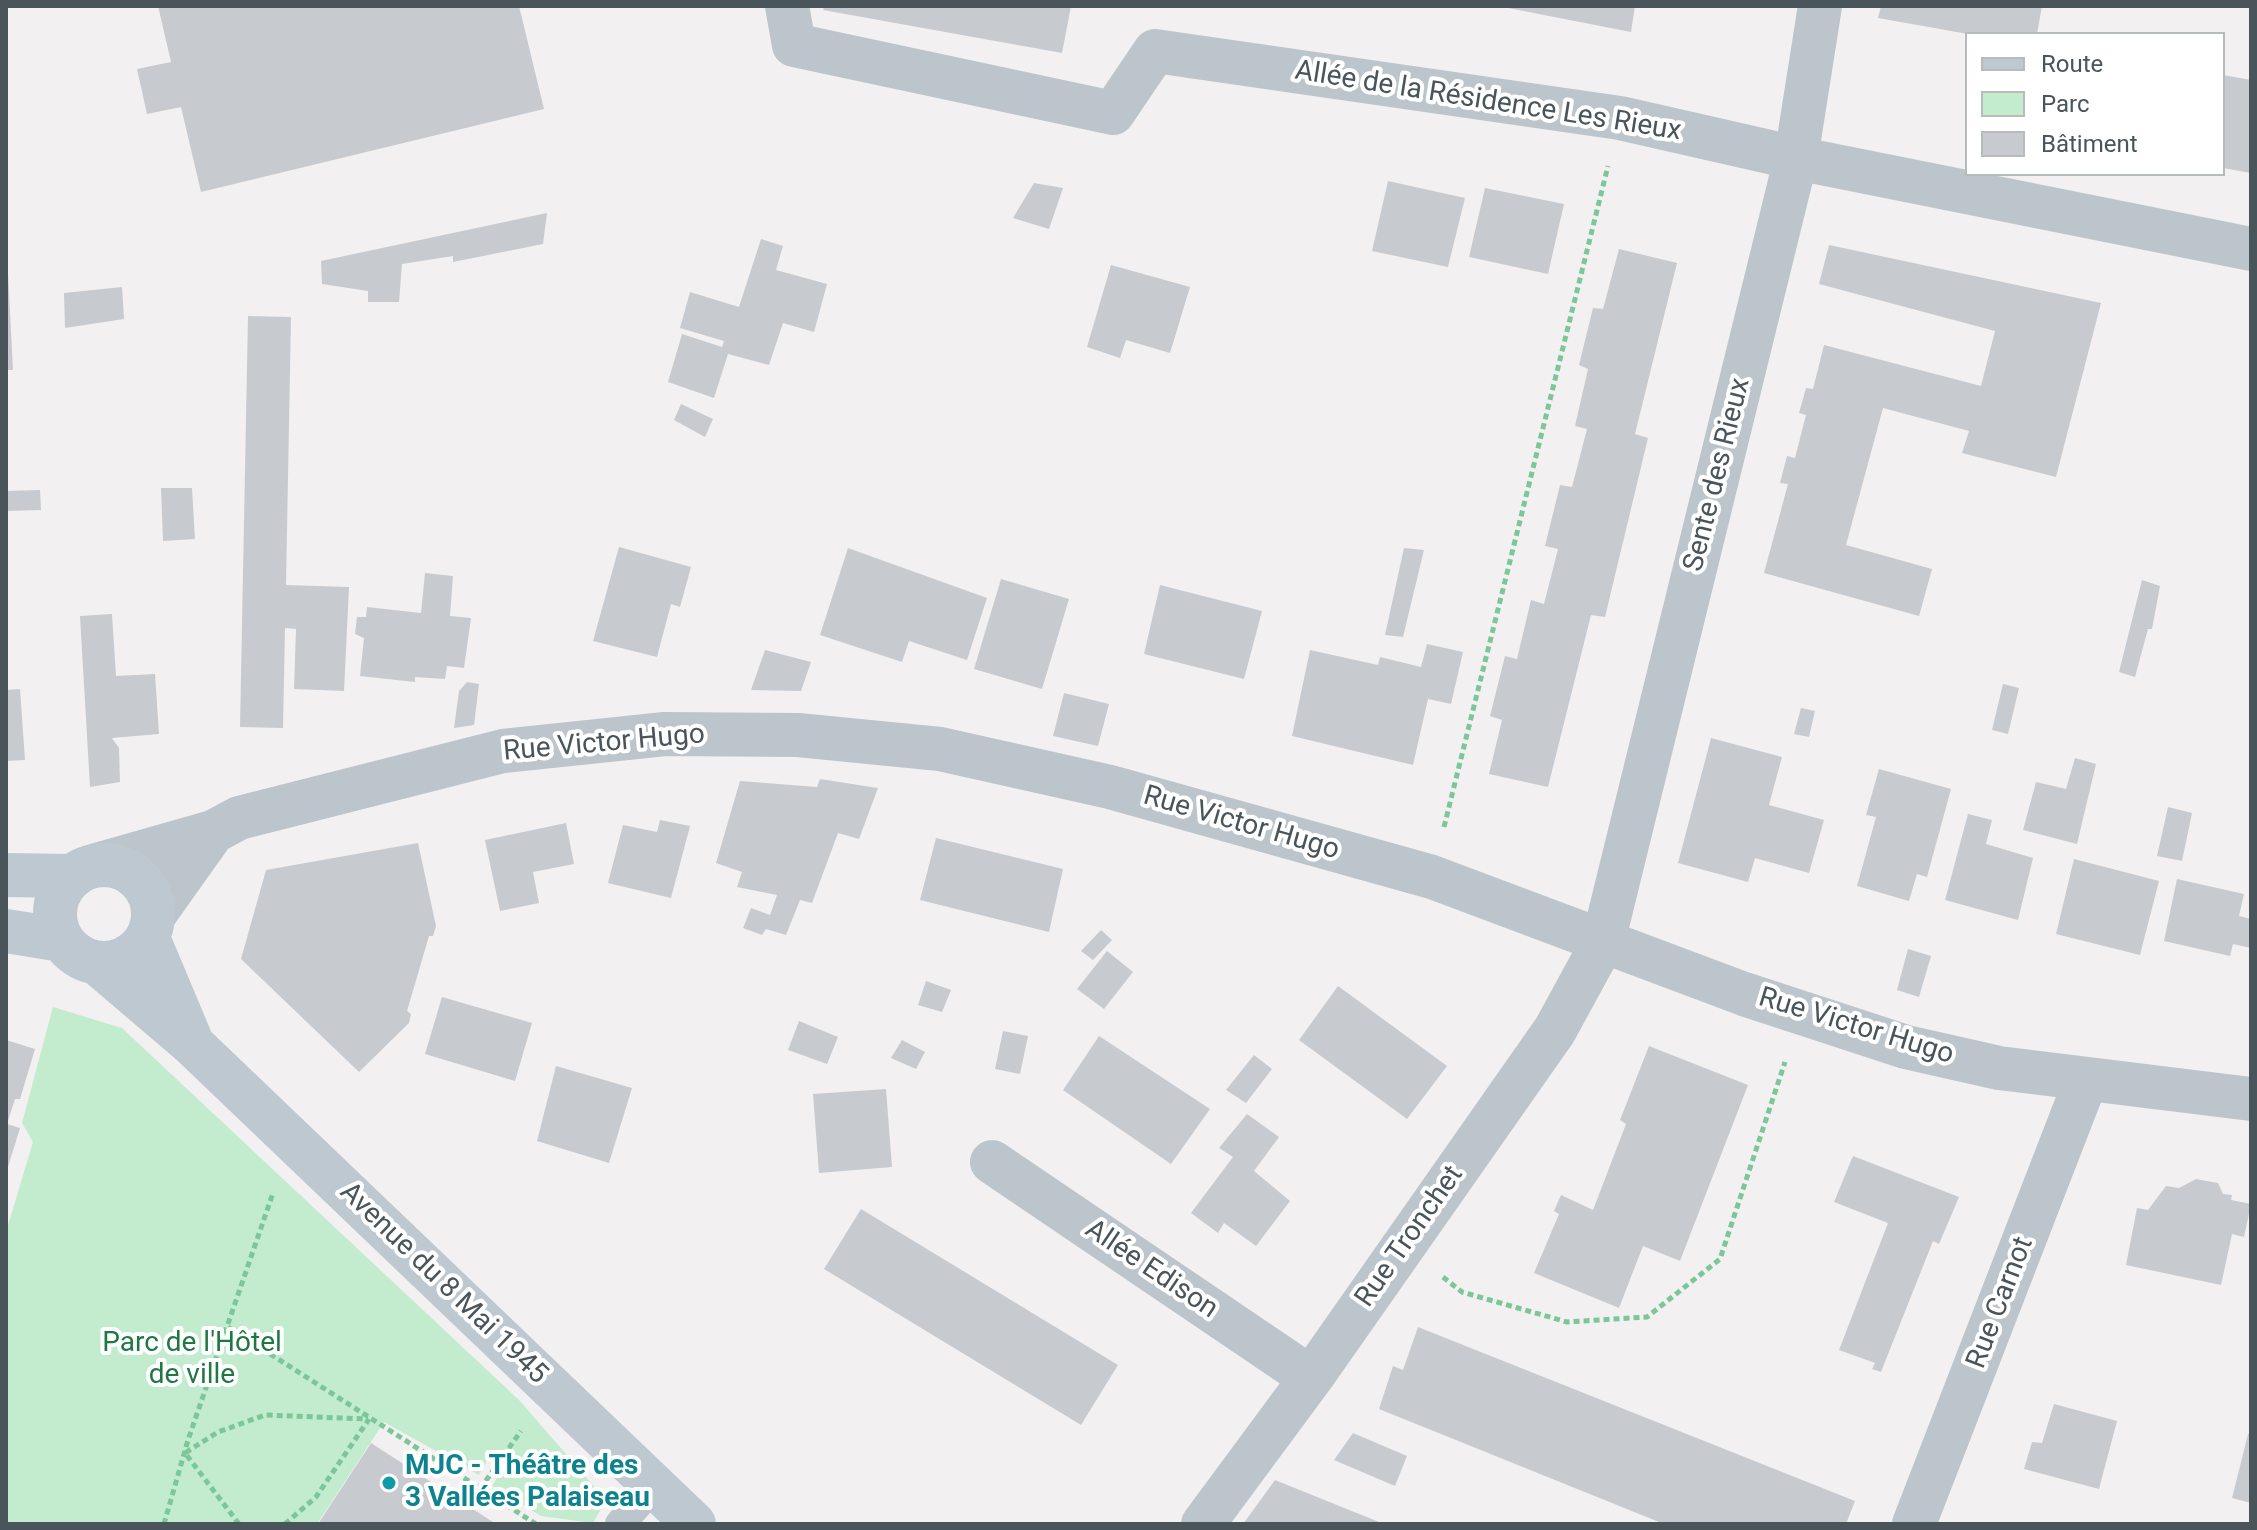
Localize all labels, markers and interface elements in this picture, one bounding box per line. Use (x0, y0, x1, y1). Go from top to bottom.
legend (1965, 32, 2225, 176)
text: Route (2041, 50, 2103, 78)
street label: Allée de la Résidence Les Rieux (1292, 55, 1684, 149)
text: Parc (2041, 90, 2090, 118)
text: Bâtiment (2041, 130, 2138, 158)
street label: Sente des Rieux (1678, 375, 1758, 575)
street label: Rue Victor Hugo (502, 718, 706, 770)
street label: Rue Victor Hugo (1139, 780, 1343, 868)
street label: Rue Victor Hugo (1754, 981, 1958, 1073)
street label: Rue Tronchet (1349, 1160, 1471, 1314)
street label: Avenue du 8 Mai 1945 (332, 1176, 554, 1392)
street label: Allée Edison (1078, 1213, 1224, 1327)
street label: Rue Carnot (1961, 1233, 2041, 1373)
park label: Parc de l'Hôtel de ville (102, 1327, 282, 1393)
place label: MJC - Théâtre des 3 Vallées Palaiseau (405, 1450, 650, 1516)
marker: MJC - Théâtre des 3 Vallées Palaiseau (380, 1474, 398, 1492)

